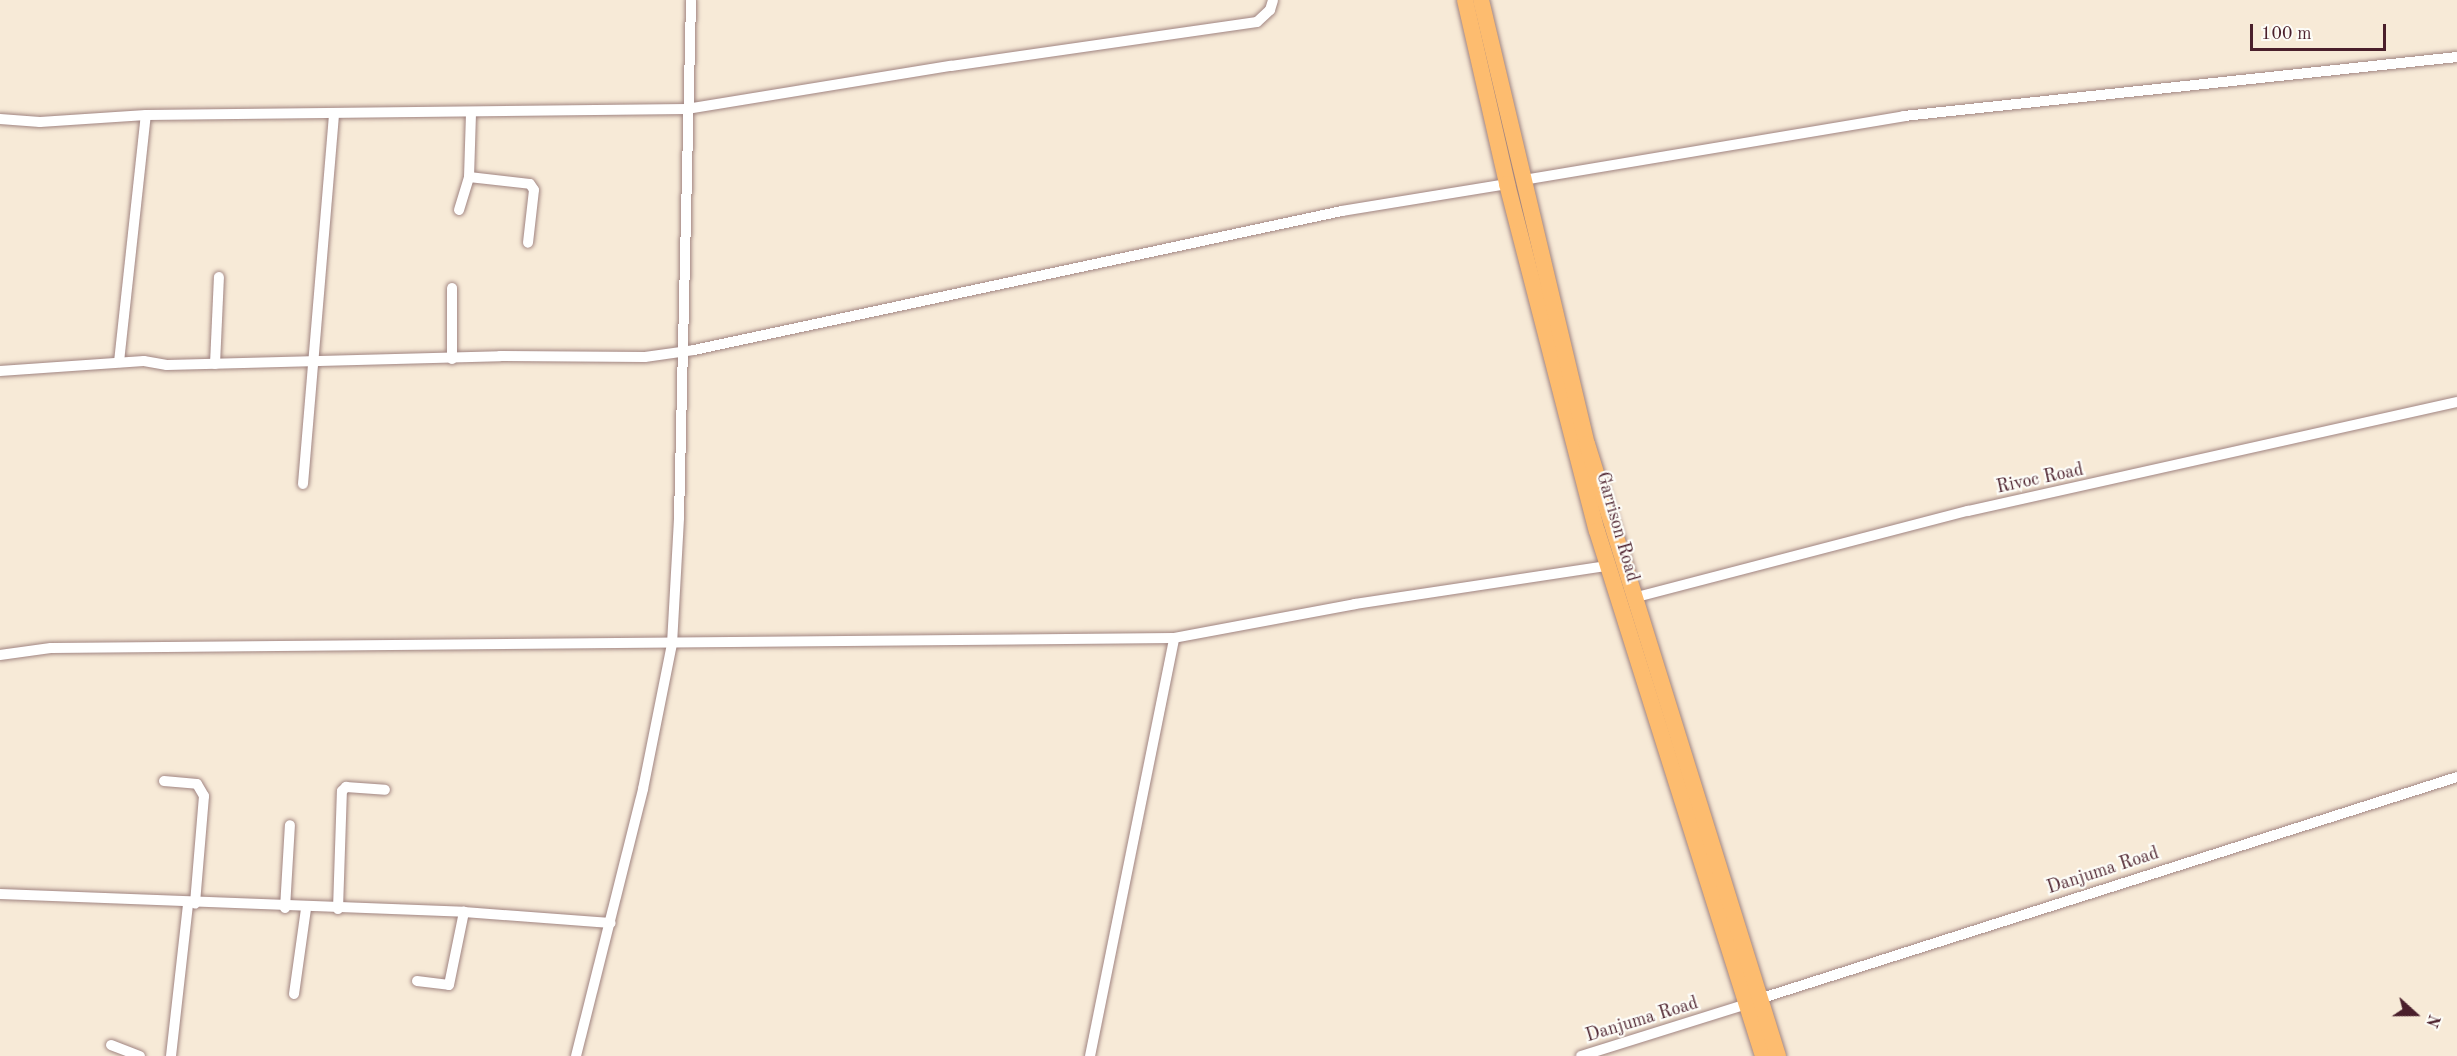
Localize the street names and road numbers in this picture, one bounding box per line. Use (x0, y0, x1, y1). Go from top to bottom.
street label: Rivoc Road (1995, 459, 2085, 499)
street label: Garrison Road (1591, 470, 1643, 584)
street label: Danjuma Road (2044, 843, 2162, 899)
street label: Danjuma Road (1583, 993, 1701, 1047)

